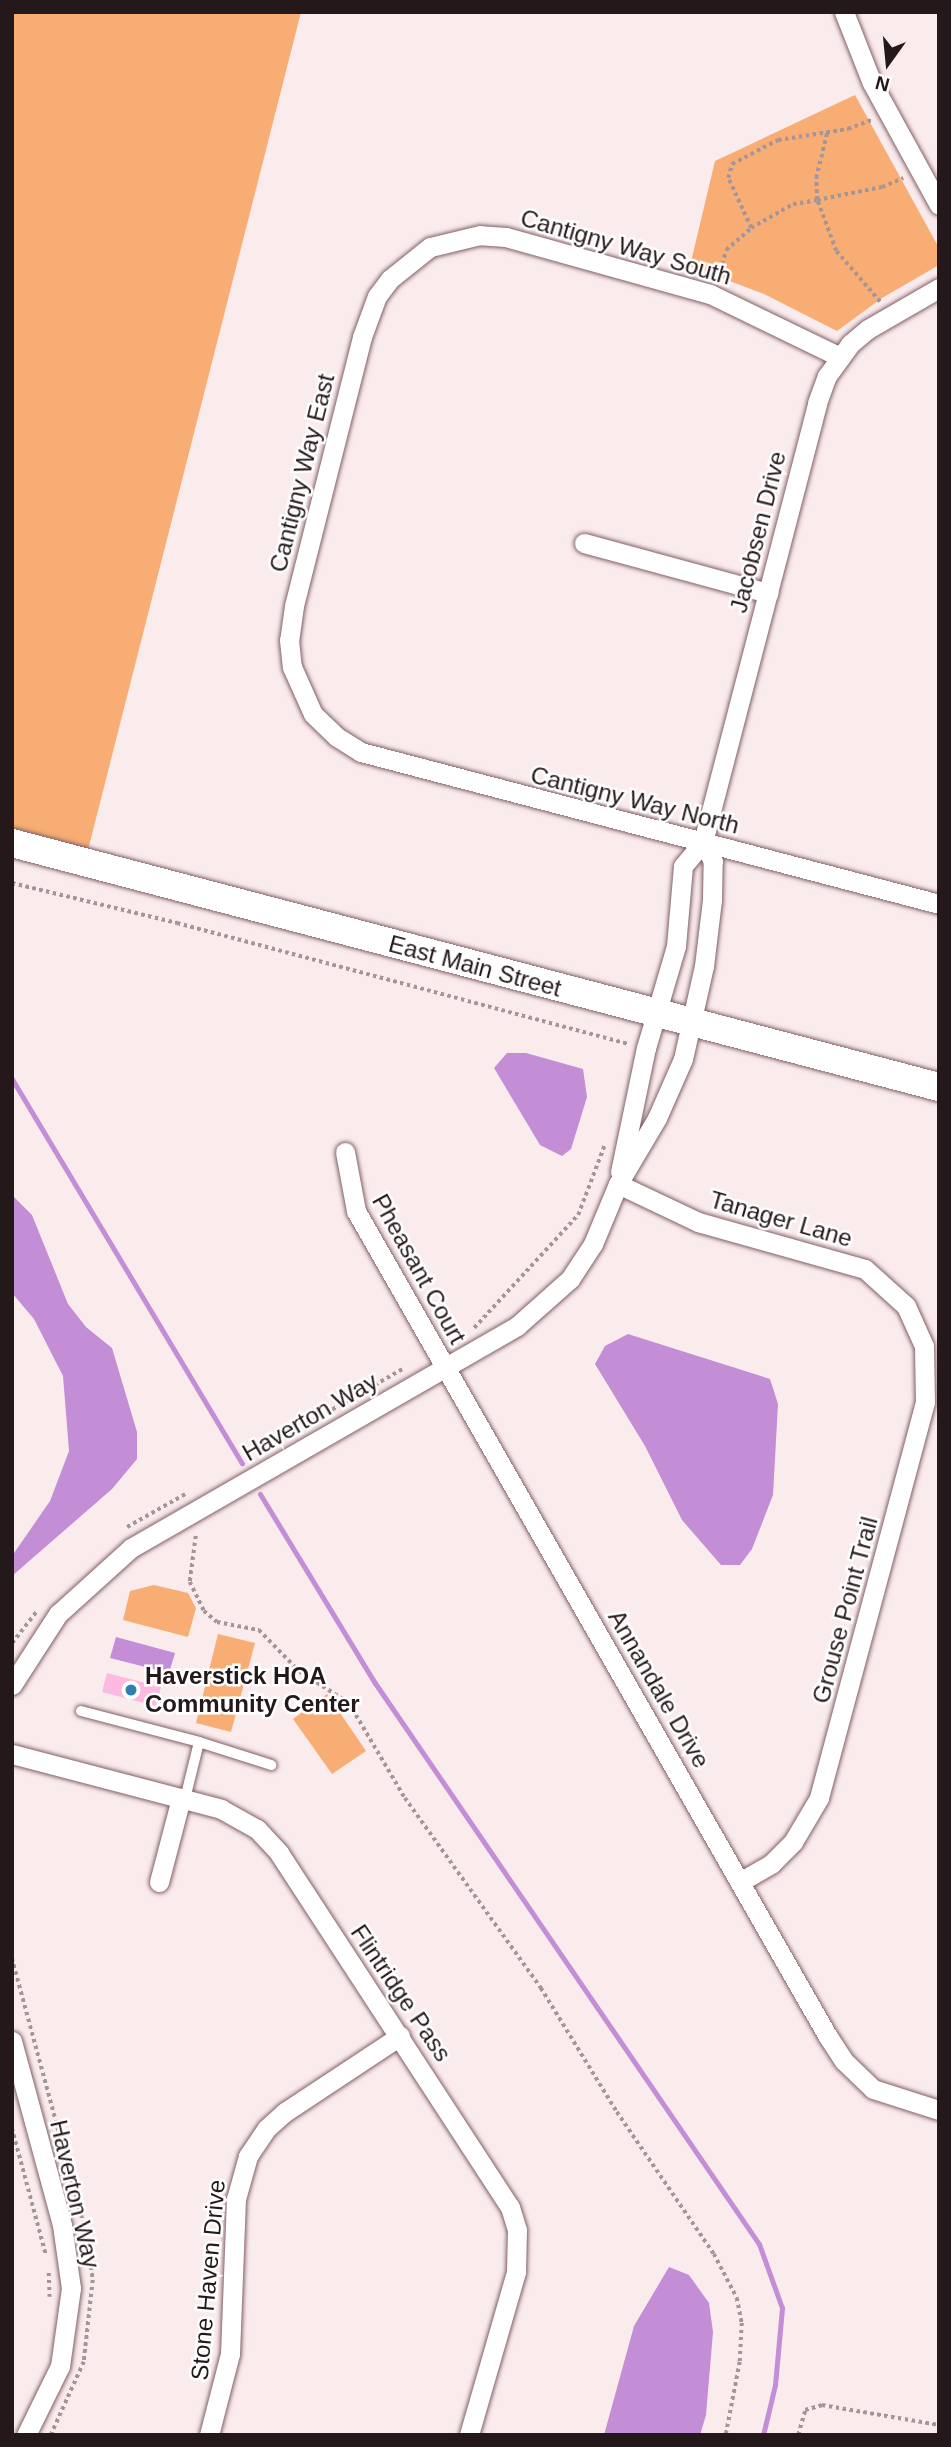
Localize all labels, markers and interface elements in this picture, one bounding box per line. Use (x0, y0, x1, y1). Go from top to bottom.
north arrow (853, 28, 923, 98)
text: N (873, 72, 892, 96)
street label: Cantigny Way South (517, 203, 735, 291)
street label: Cantigny Way East (263, 371, 341, 575)
street label: Jacobsen Drive (724, 448, 792, 616)
street label: Cantigny Way North (528, 760, 742, 840)
street label: East Main Street (386, 929, 564, 1003)
street label: Tanager Lane (706, 1185, 856, 1253)
street label: Pheasant Court (366, 1189, 472, 1349)
street label: Haverton Way (237, 1367, 383, 1467)
street label: Grouse Point Trail (806, 1513, 884, 1707)
street label: Annandale Drive (602, 1605, 716, 1773)
place label: Haverstick HOA Community Center (145, 1662, 360, 1718)
marker: Haverstick HOA Community Center (123, 1682, 139, 1698)
street label: Flintridge Pass (345, 1919, 457, 2067)
street label: Haverton Way (44, 2117, 106, 2271)
street label: Stone Haven Drive (185, 2178, 231, 2382)

